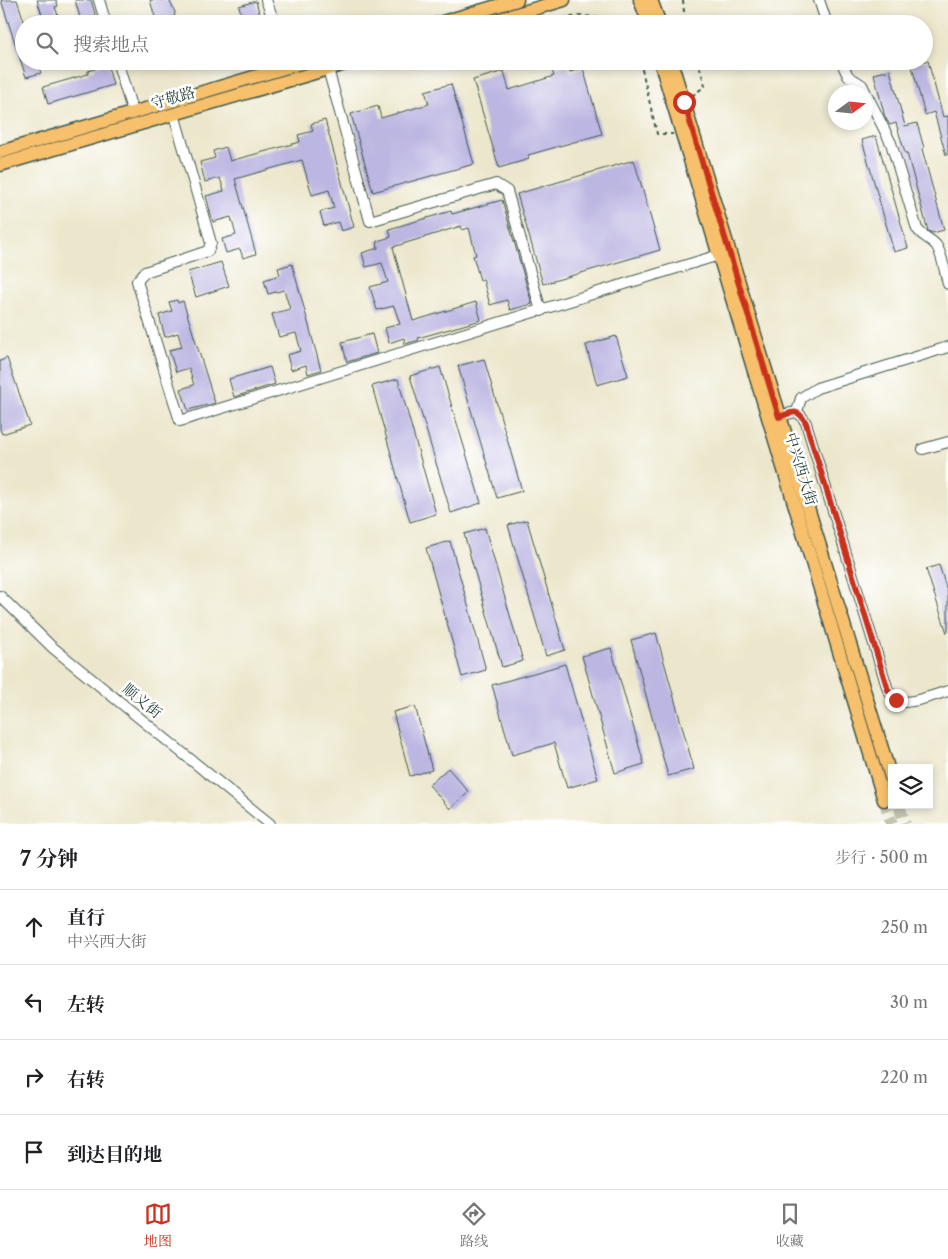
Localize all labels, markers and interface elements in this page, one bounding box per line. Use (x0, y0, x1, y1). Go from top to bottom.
search box (15, 15, 933, 70)
icon: search (33, 29, 61, 57)
text: 搜索地点 (73, 33, 149, 56)
street label: 守敬路 (149, 82, 197, 113)
north arrow (828, 85, 873, 130)
route start (673, 91, 696, 114)
street label: 中兴西大街 (781, 430, 822, 508)
street label: 顺义街 (119, 679, 166, 722)
route end (885, 689, 908, 712)
map controls (888, 764, 933, 809)
button: layers (888, 764, 933, 809)
text: 7 分钟 (20, 846, 78, 871)
text: 步行 · 500 m (835, 847, 928, 867)
text: 直行 (67, 906, 105, 929)
icon: ahead (20, 913, 48, 941)
text: 250 m (881, 917, 928, 937)
text: 中兴西大街 (67, 931, 147, 951)
icon: left (20, 988, 48, 1016)
text: 30 m (890, 992, 928, 1012)
text: 左转 (67, 993, 105, 1016)
icon: right (20, 1063, 48, 1091)
text: 220 m (880, 1067, 928, 1087)
text: 右转 (67, 1068, 105, 1091)
icon: arrive (20, 1138, 48, 1166)
text: 到达目的地 (67, 1143, 162, 1166)
tab: 地图 (144, 1200, 172, 1250)
tab: 路线 (460, 1200, 488, 1250)
tab: 收藏 (776, 1200, 804, 1250)

